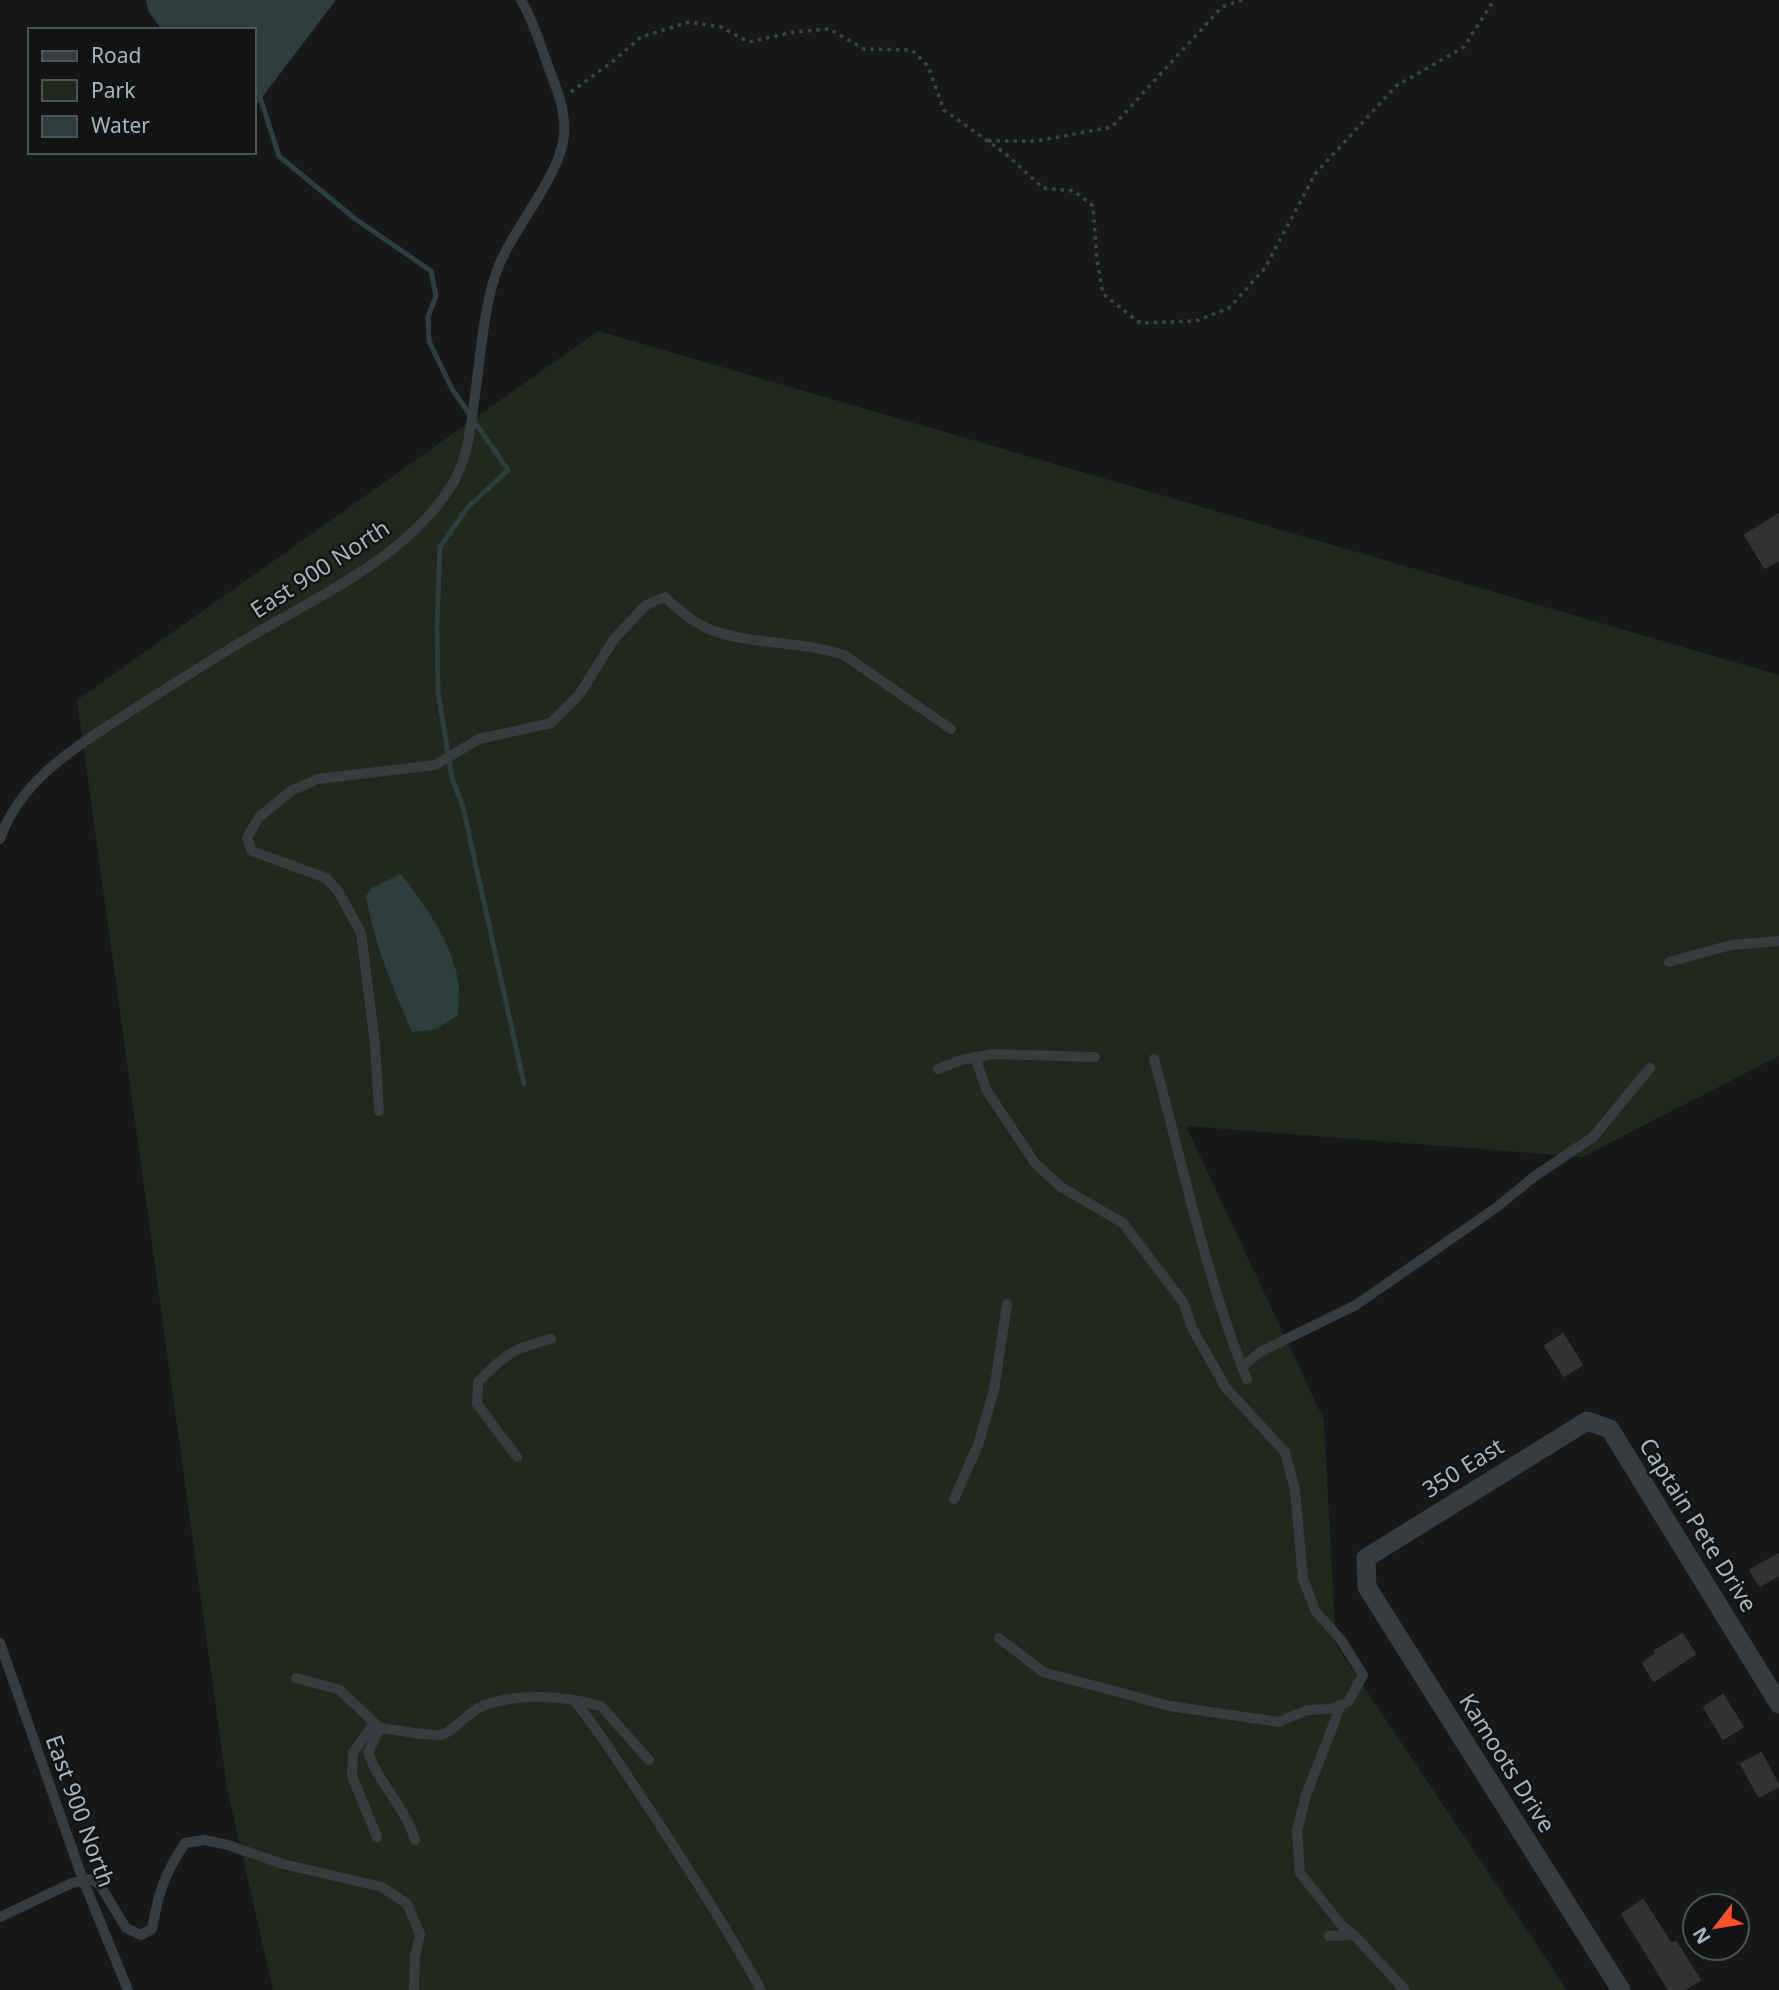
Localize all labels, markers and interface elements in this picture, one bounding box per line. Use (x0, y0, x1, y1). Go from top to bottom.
legend (28, 28, 256, 154)
text: Road (91, 41, 141, 69)
text: Park (91, 76, 136, 104)
text: Water (91, 111, 150, 139)
street label: East 900 North (244, 511, 395, 625)
street label: 350 East (1416, 1430, 1509, 1505)
street label: Captain Pete Drive (1632, 1431, 1765, 1618)
street label: Kamoots Drive (1452, 1687, 1563, 1838)
street label: East 900 North (39, 1730, 123, 1891)
north arrow (1681, 1892, 1751, 1962)
text: N (1686, 1922, 1717, 1949)

